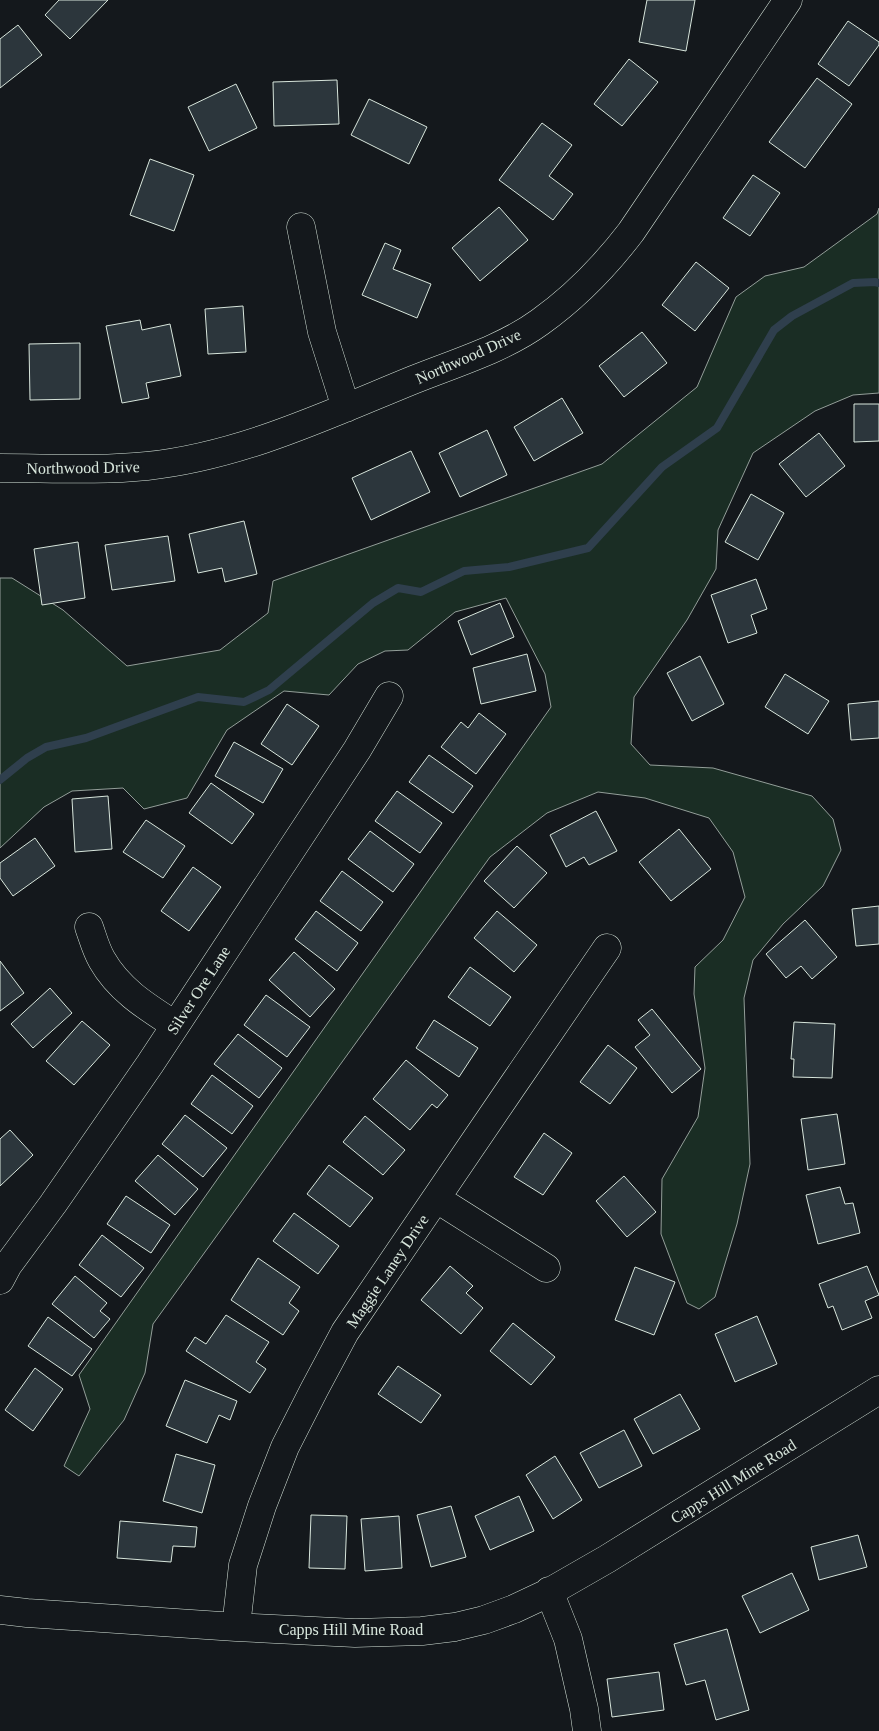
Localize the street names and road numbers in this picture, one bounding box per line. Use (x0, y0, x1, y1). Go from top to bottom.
street label: Northwood Drive (413, 326, 523, 387)
street label: Northwood Drive (26, 458, 140, 477)
street label: Silver Ore Lane (163, 943, 233, 1038)
street label: Maggie Laney Drive (343, 1211, 433, 1332)
street label: Capps Hill Mine Road (668, 1436, 800, 1528)
street label: Capps Hill Mine Road (279, 1621, 423, 1639)

